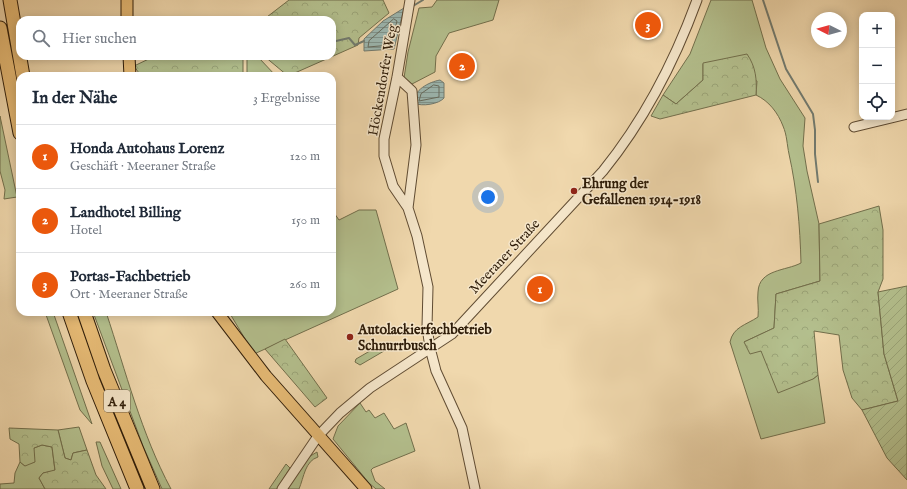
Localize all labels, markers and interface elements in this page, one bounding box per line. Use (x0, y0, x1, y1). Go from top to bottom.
pin: 3 (635, 10, 661, 40)
north arrow (811, 12, 847, 48)
map controls (859, 12, 895, 120)
button: + (859, 12, 895, 48)
search box (16, 16, 336, 60)
street label: Höckendorfer Weg (364, 23, 402, 137)
icon: search (30, 27, 52, 49)
text: Hier suchen (62, 29, 137, 48)
button: − (859, 48, 895, 84)
pin: 2 (449, 51, 475, 81)
button: locate (859, 84, 895, 120)
text: In der Nähe (32, 88, 117, 109)
text: 3 Ergebnisse (253, 90, 320, 107)
text: Honda Autohaus Lorenz (70, 139, 224, 158)
text: 1 (43, 148, 47, 165)
text: 120 m (290, 148, 320, 165)
text: Geschäft · Meeraner Straße (70, 158, 216, 175)
place label: Ehrung der Gefallenen 1914-1918 (582, 175, 701, 209)
marker: Ehrung der Gefallenen 1914-1918 (569, 186, 579, 196)
your location (478, 187, 498, 207)
text: Landhotel Billing (70, 203, 181, 222)
text: 2 (42, 212, 48, 229)
text: 150 m (291, 212, 320, 229)
street label: Meeraner Straße (465, 215, 544, 298)
text: Hotel (70, 222, 102, 239)
text: Portas-Fachbetrieb (70, 267, 190, 286)
pin: 1 (527, 274, 553, 304)
text: 3 (43, 276, 47, 293)
text: 260 m (289, 276, 320, 293)
text: Ort · Meeraner Straße (70, 286, 188, 303)
place label: Autolackierfachbetrieb Schnurrbusch (357, 321, 492, 355)
marker: Autolackierfachbetrieb Schnurrbusch (345, 332, 355, 342)
road number: A 4 (104, 390, 130, 412)

